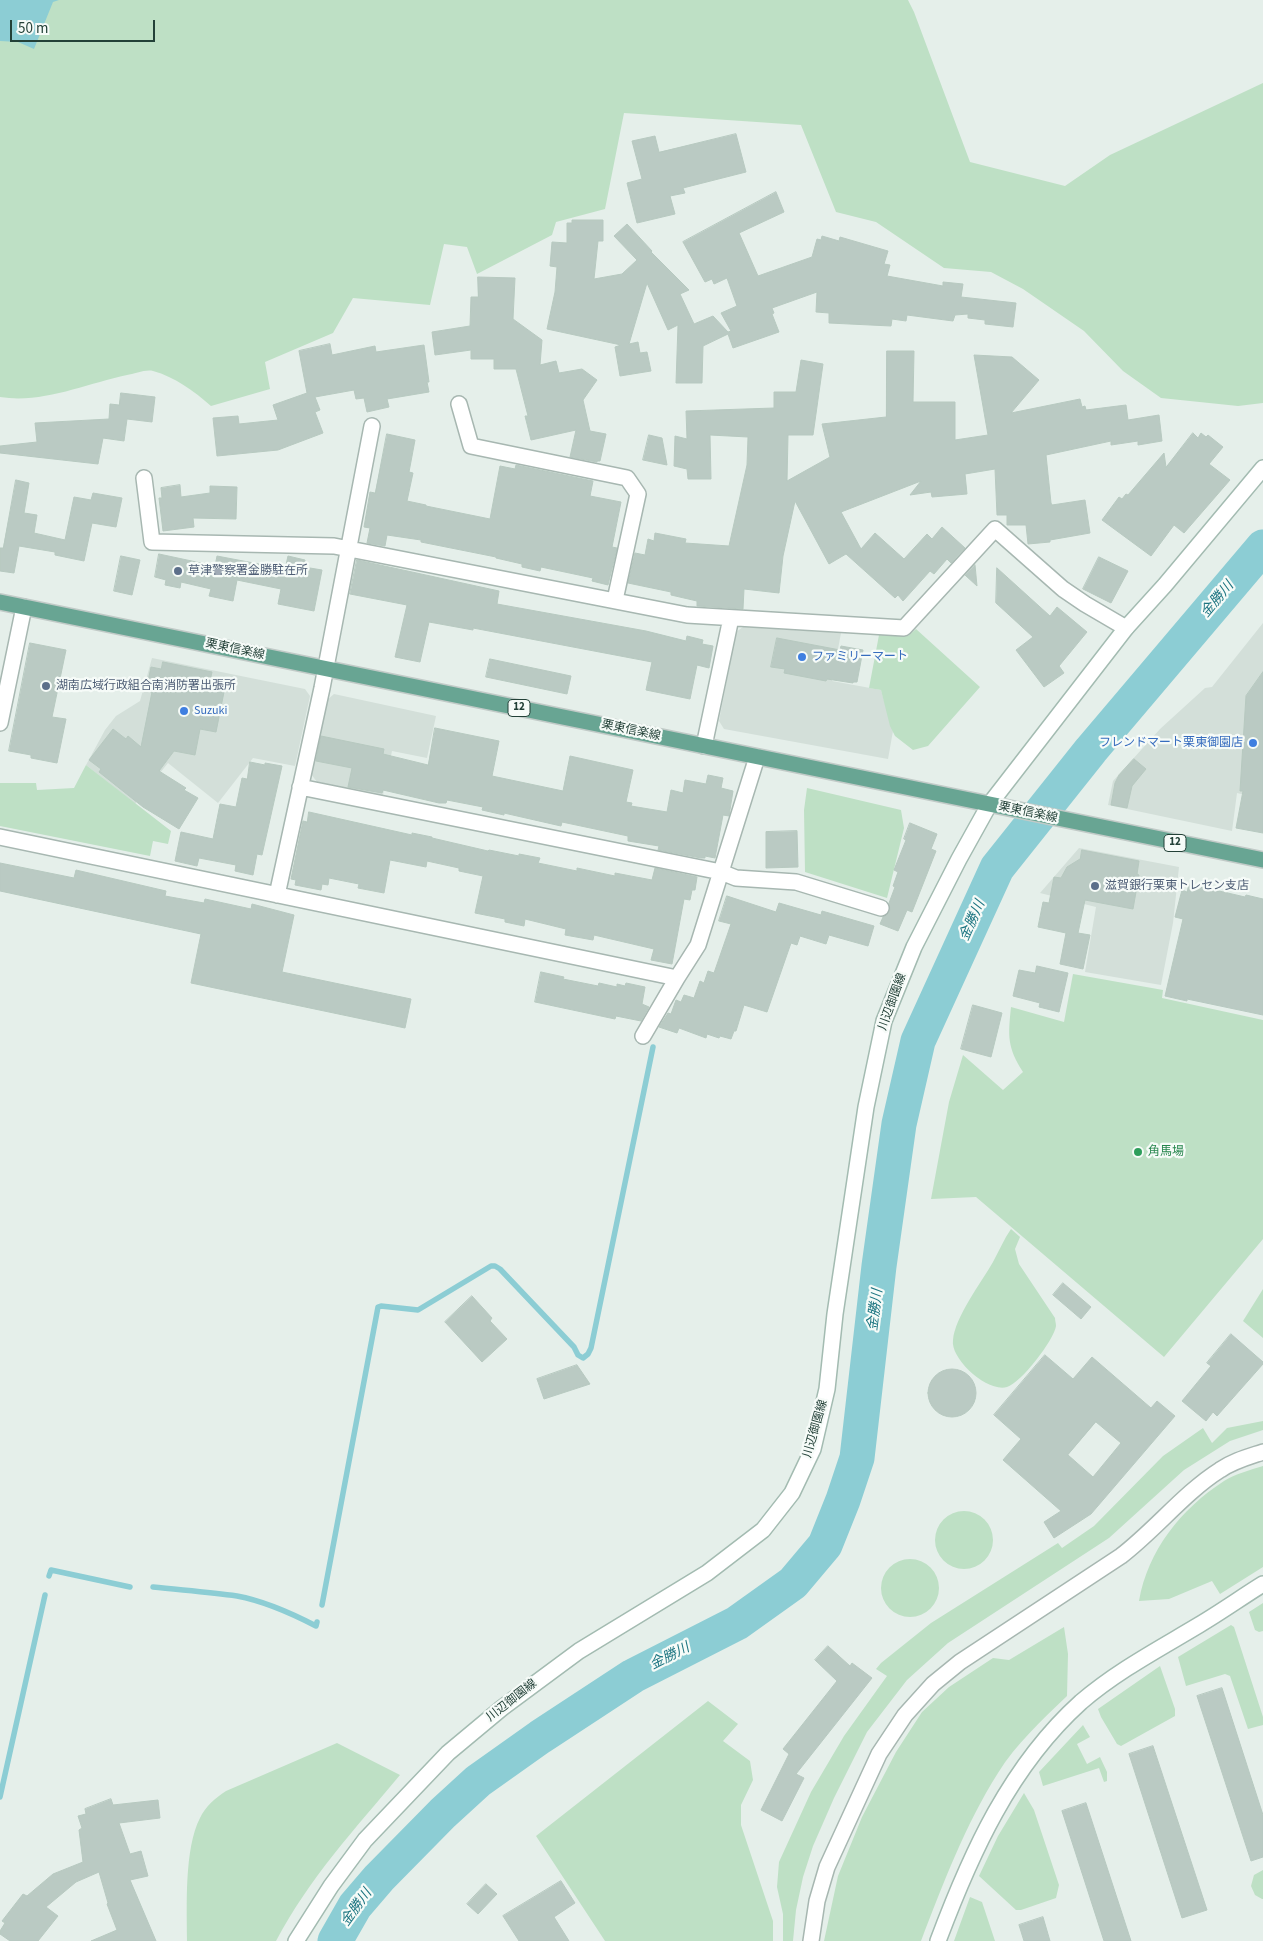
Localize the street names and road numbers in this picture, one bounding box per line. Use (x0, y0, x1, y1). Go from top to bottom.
street label: 栗東信楽線 (204, 637, 266, 663)
road number: 12 (508, 700, 530, 716)
street label: 栗東信楽線 (600, 718, 662, 744)
street label: 栗東信楽線 (997, 800, 1059, 826)
road number: 12 (1164, 834, 1186, 851)
street label: 川辺御園線 (876, 971, 910, 1033)
street label: 川辺御園線 (801, 1398, 831, 1460)
street label: 川辺御園線 (484, 1677, 540, 1725)

